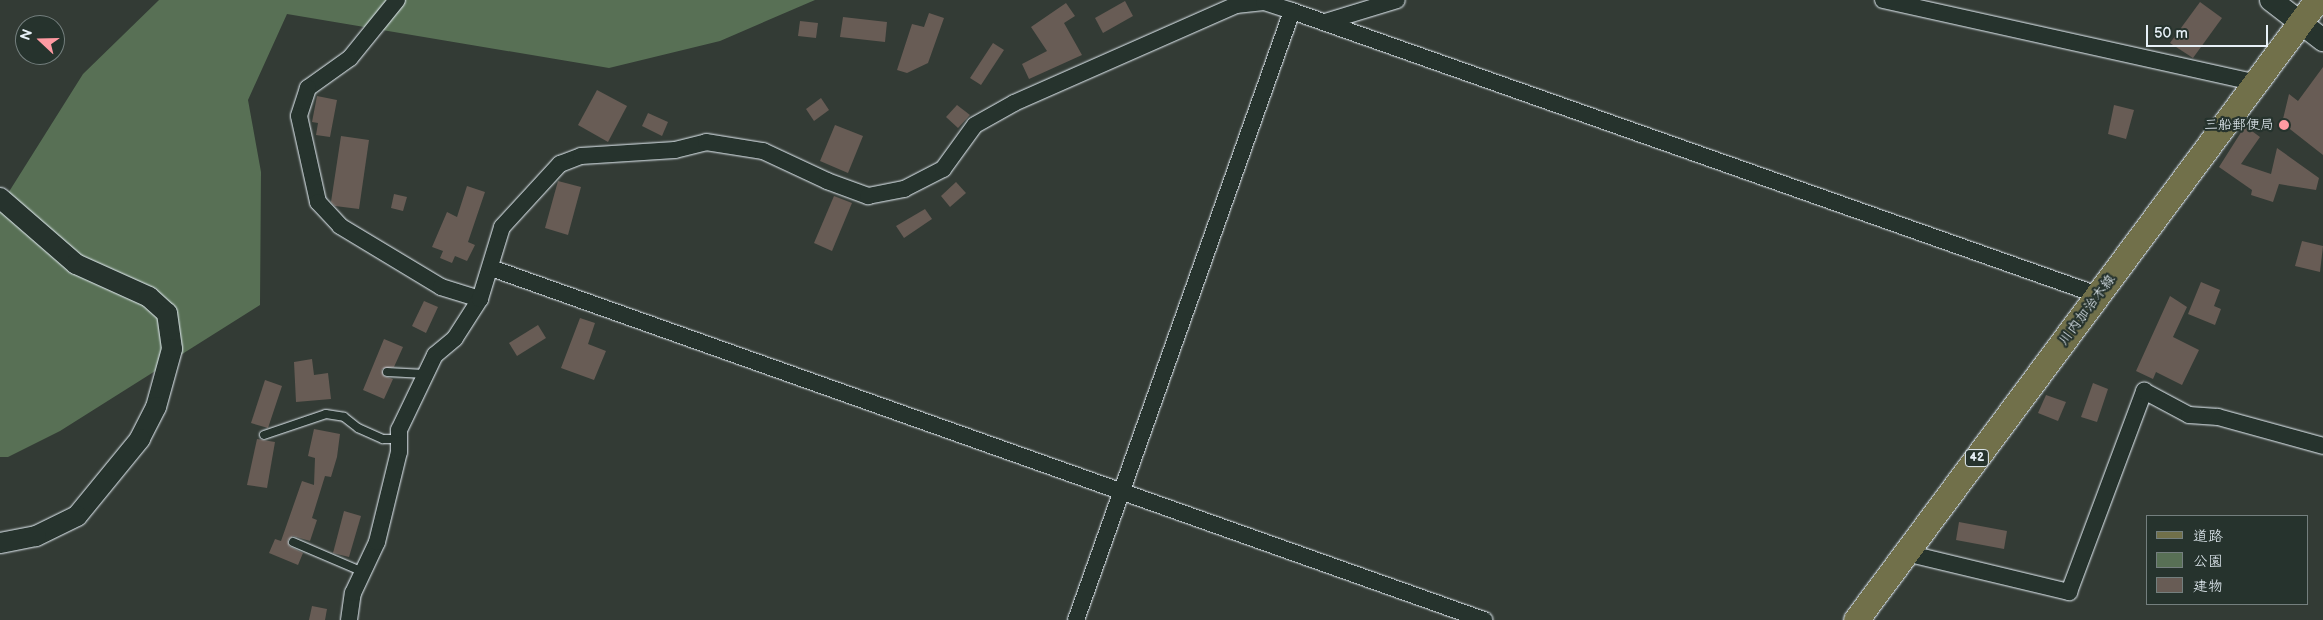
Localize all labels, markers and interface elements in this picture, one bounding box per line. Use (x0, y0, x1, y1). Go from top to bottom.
north arrow (15, 15, 65, 65)
scale bar (2148, 15, 2270, 47)
text: 50 m (2154, 24, 2188, 43)
text: N (17, 27, 36, 43)
place label: 三船郵便局 (2204, 117, 2274, 133)
marker: 三船郵便局 (2278, 119, 2290, 131)
street label: 川内加治木線 (2055, 271, 2119, 349)
road number: 42 (1964, 448, 1990, 468)
legend (2146, 515, 2308, 605)
text: 道路 (2193, 527, 2223, 546)
text: 公園 (2193, 552, 2223, 571)
text: 建物 (2193, 577, 2223, 596)

